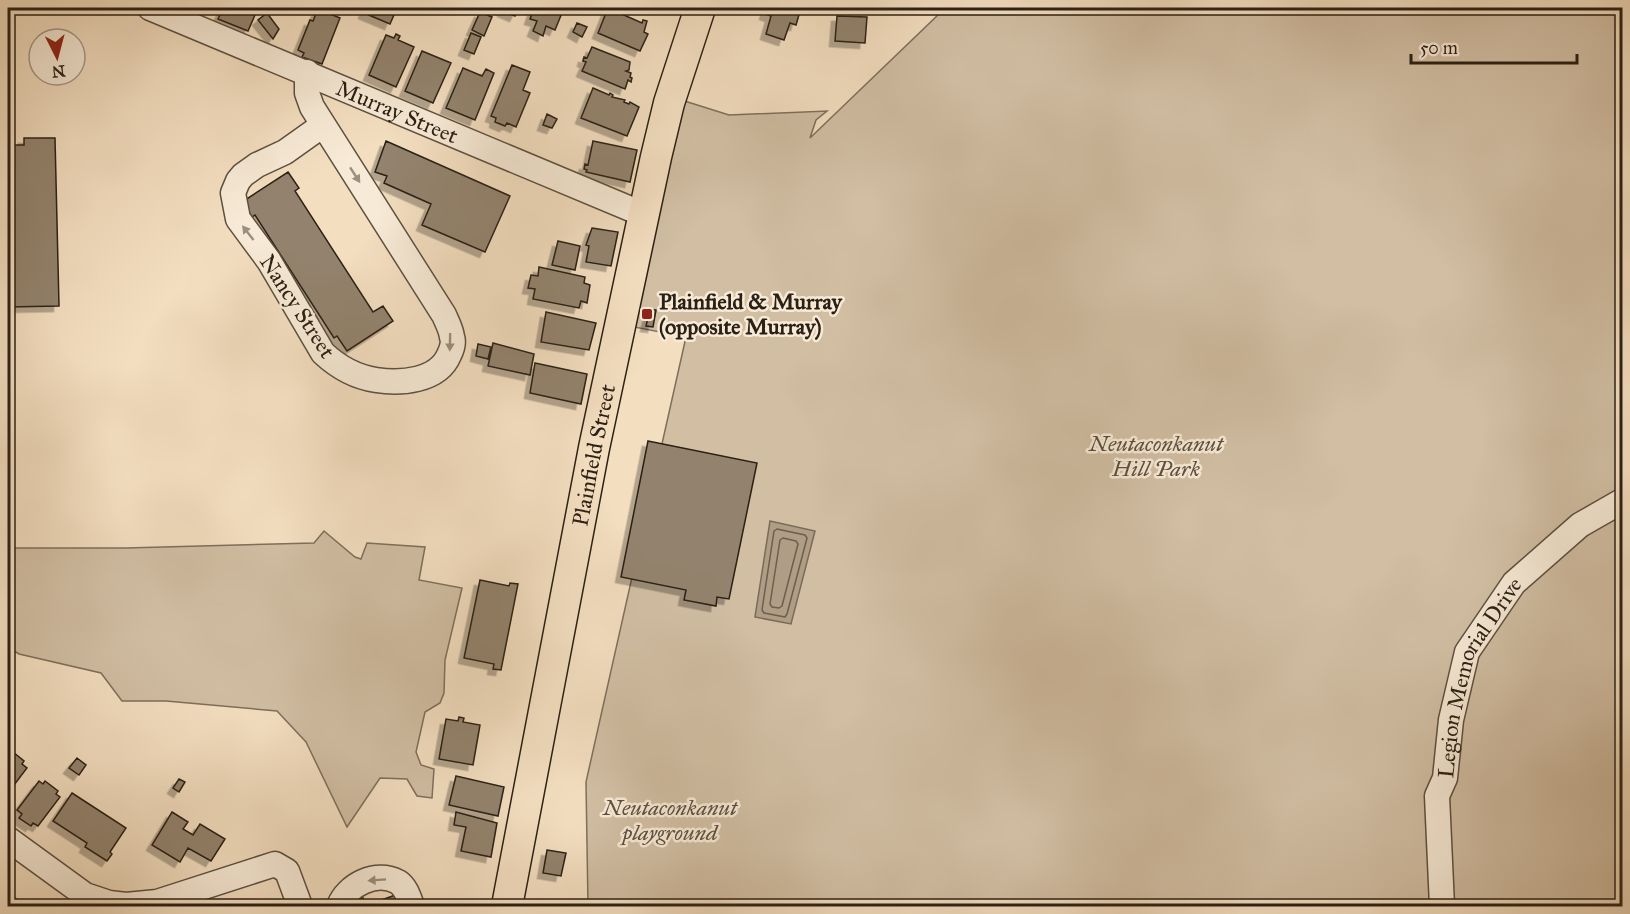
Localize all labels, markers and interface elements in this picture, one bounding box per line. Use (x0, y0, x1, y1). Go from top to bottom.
north arrow (27, 27, 87, 87)
scale bar (1411, 27, 1578, 65)
text: 50 m (1420, 37, 1458, 59)
text: N (50, 61, 66, 82)
street label: Murray Street (332, 74, 462, 149)
one-way arrow (349, 167, 360, 183)
one-way arrow (242, 225, 254, 240)
street label: Nancy Street (254, 249, 341, 363)
place label: Plainfield & Murray (opposite Murray) (659, 288, 843, 340)
marker: Plainfield & Murray (opposite Murray) (640, 307, 654, 321)
one-way arrow (446, 333, 455, 352)
street label: Plainfield Street (566, 382, 621, 528)
park label: Neutaconkanut Hill Park (1087, 430, 1224, 482)
street label: Legion Memorial Drive (1432, 570, 1527, 779)
park label: Neutaconkanut playground (601, 794, 738, 846)
one-way arrow (367, 875, 386, 884)

